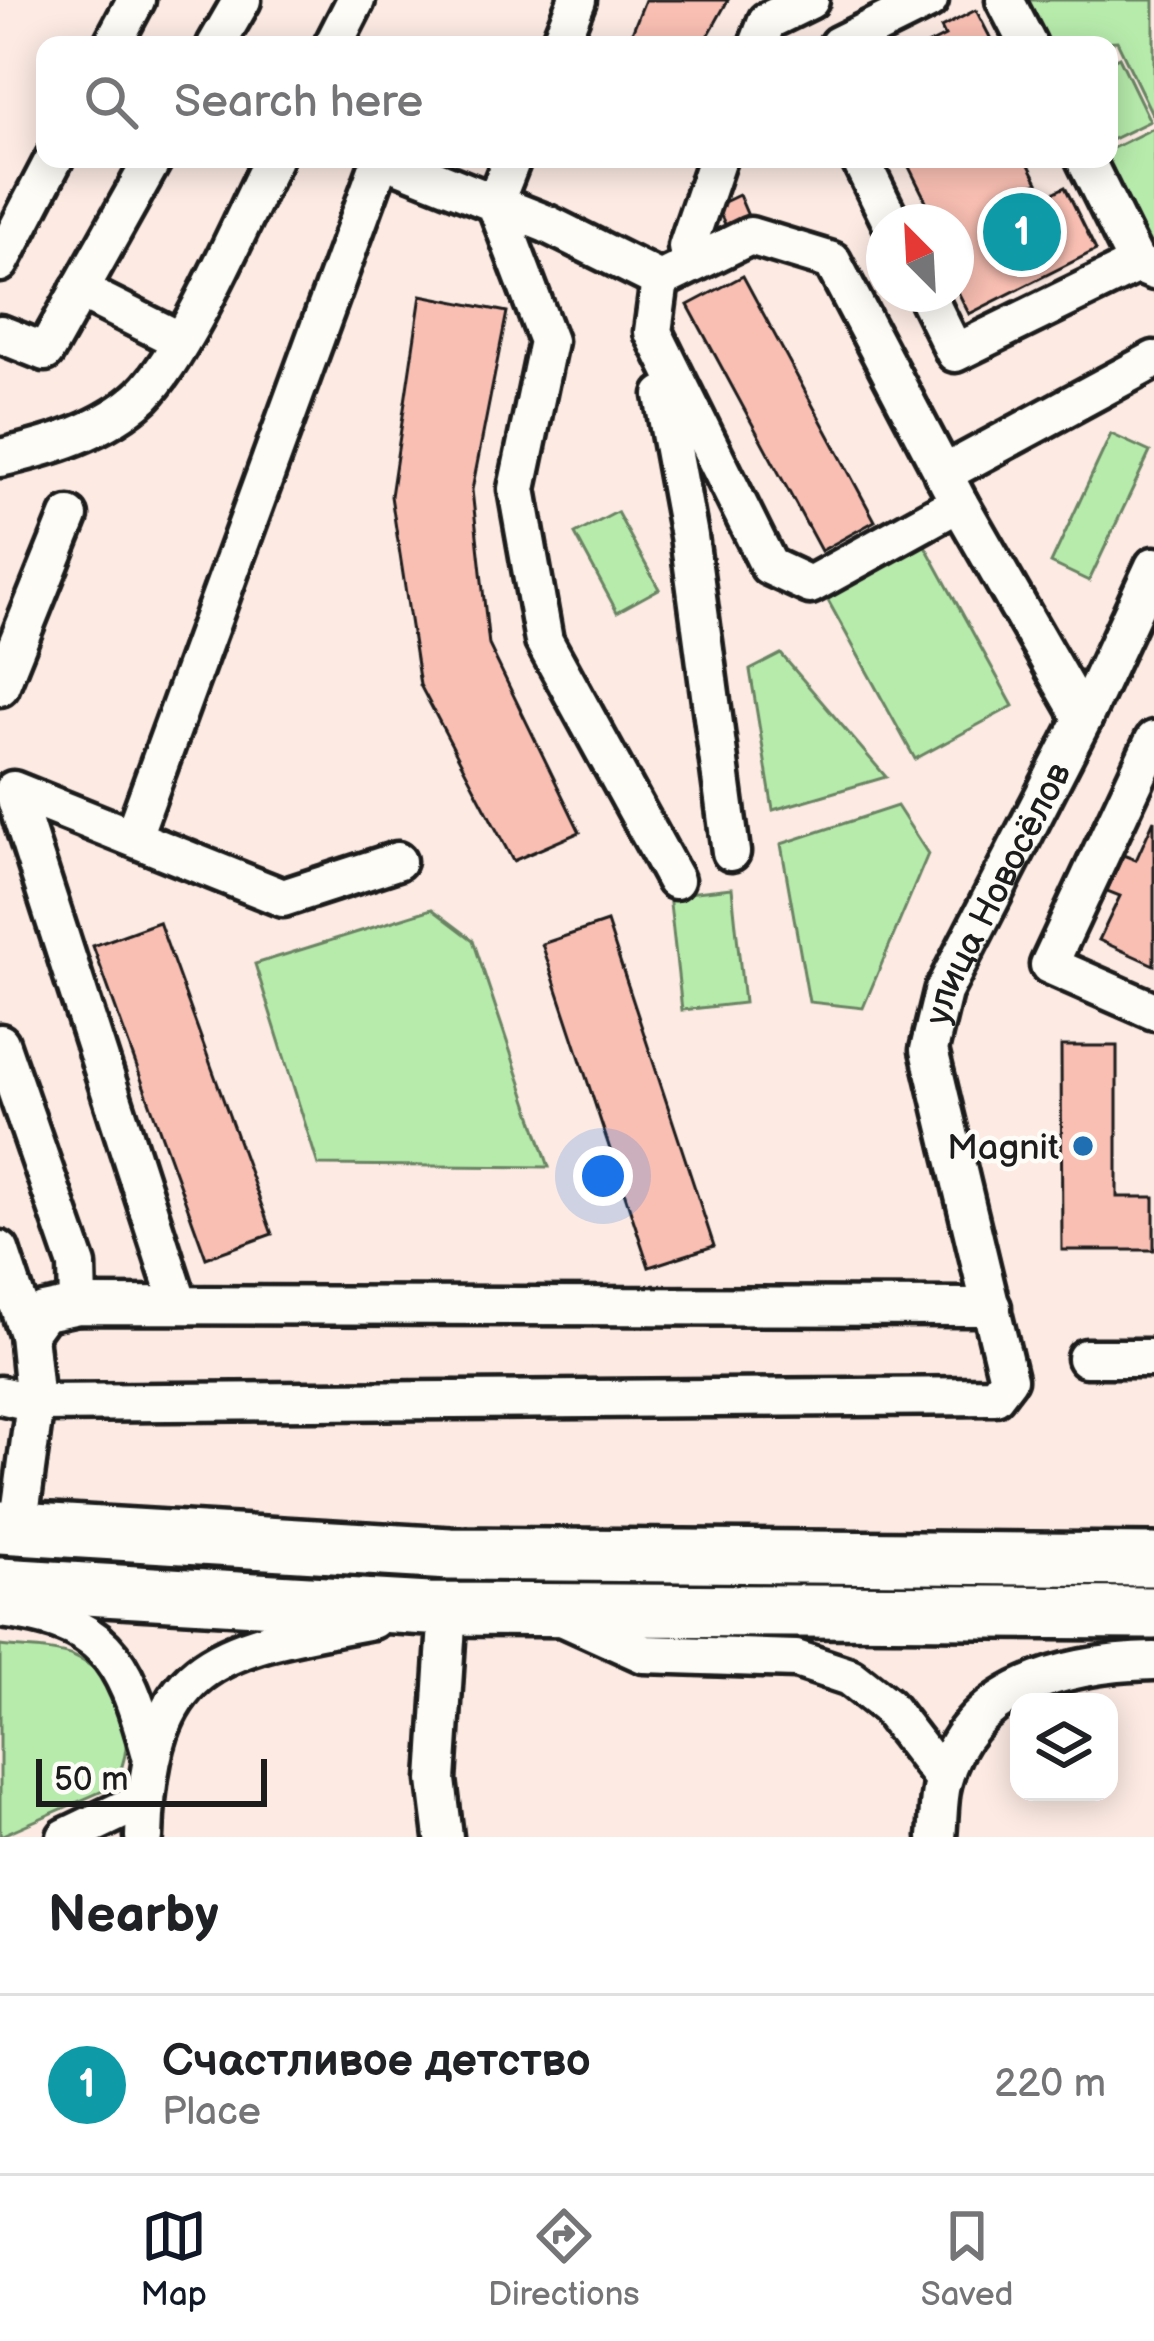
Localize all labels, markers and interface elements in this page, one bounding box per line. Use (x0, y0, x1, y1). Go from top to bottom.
search box (36, 36, 1118, 168)
icon: search (78, 69, 144, 135)
text: Search here (174, 75, 423, 130)
pin: 1 (983, 187, 1061, 277)
north arrow (866, 204, 974, 312)
street label: улица Новосёлов (917, 756, 1081, 1029)
place label: Magnit (947, 1127, 1059, 1170)
marker: Magnit (1070, 1133, 1096, 1159)
your location (573, 1146, 633, 1206)
map controls (1010, 1693, 1118, 1801)
button: layers (1010, 1693, 1118, 1801)
scale bar (36, 1753, 267, 1806)
text: 50 m (54, 1760, 129, 1800)
text: Nearby (48, 1885, 219, 1946)
text: Счастливое детство (162, 2034, 591, 2089)
text: 1 (79, 2061, 95, 2108)
text: 220 m (994, 2061, 1106, 2108)
text: Place (162, 2089, 261, 2136)
tab: Map (141, 2203, 207, 2315)
tab: Directions (488, 2203, 640, 2315)
tab: Saved (921, 2203, 1013, 2315)

